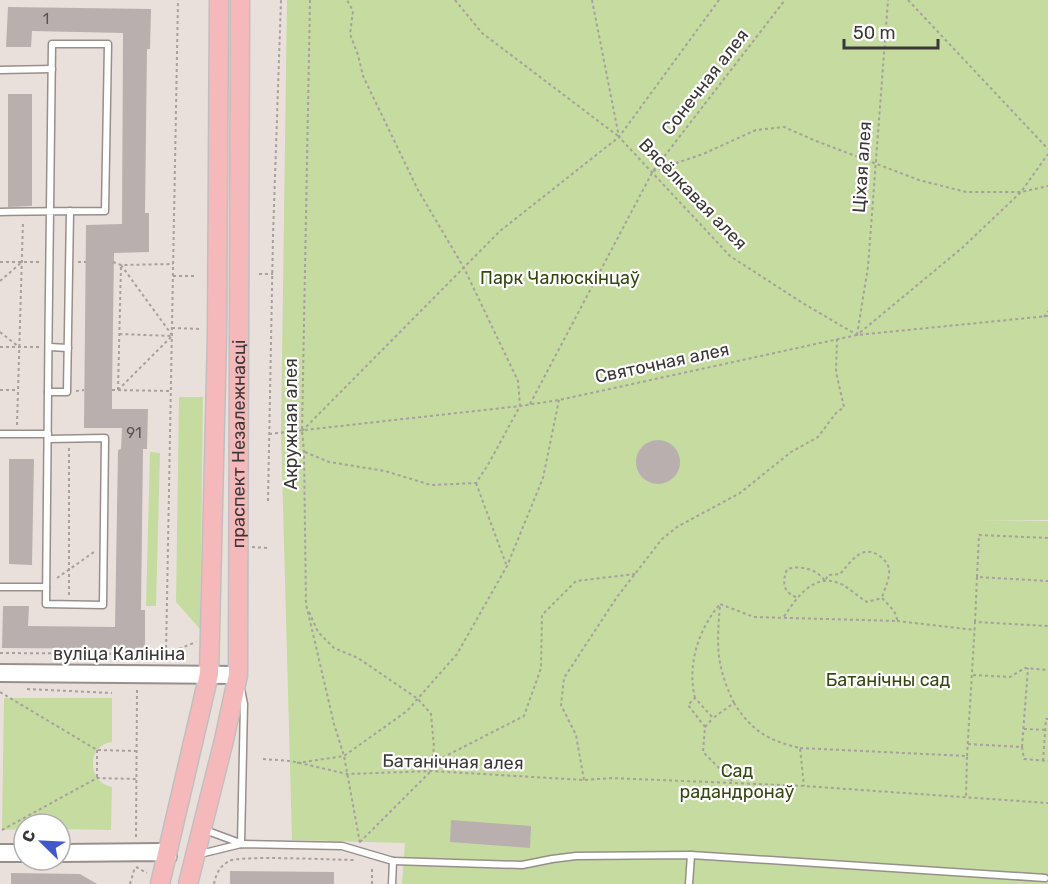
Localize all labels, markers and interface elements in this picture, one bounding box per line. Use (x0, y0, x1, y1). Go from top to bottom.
house number: 1 (43, 10, 49, 28)
scale bar (844, 12, 938, 50)
text: 50 m (853, 22, 896, 44)
street label: Сонечная алея (657, 25, 753, 139)
street label: Ціхая алея (848, 120, 876, 214)
street label: Вясёлкавая алея (634, 134, 752, 254)
park label: Парк Чалюскінцаў (480, 267, 640, 289)
street label: Святочная алея (593, 338, 731, 388)
street label: праспект Незалежнасці (227, 340, 250, 548)
street label: Акружная алея (280, 358, 302, 490)
house number: 91 (126, 424, 142, 442)
street label: вуліца Калініна (53, 643, 185, 665)
park label: Батанічны сад (826, 669, 951, 691)
street label: Батанічная алея (382, 750, 524, 774)
park label: Сад радандронаў (680, 760, 795, 803)
north arrow (12, 812, 72, 872)
text: С (18, 827, 40, 845)

